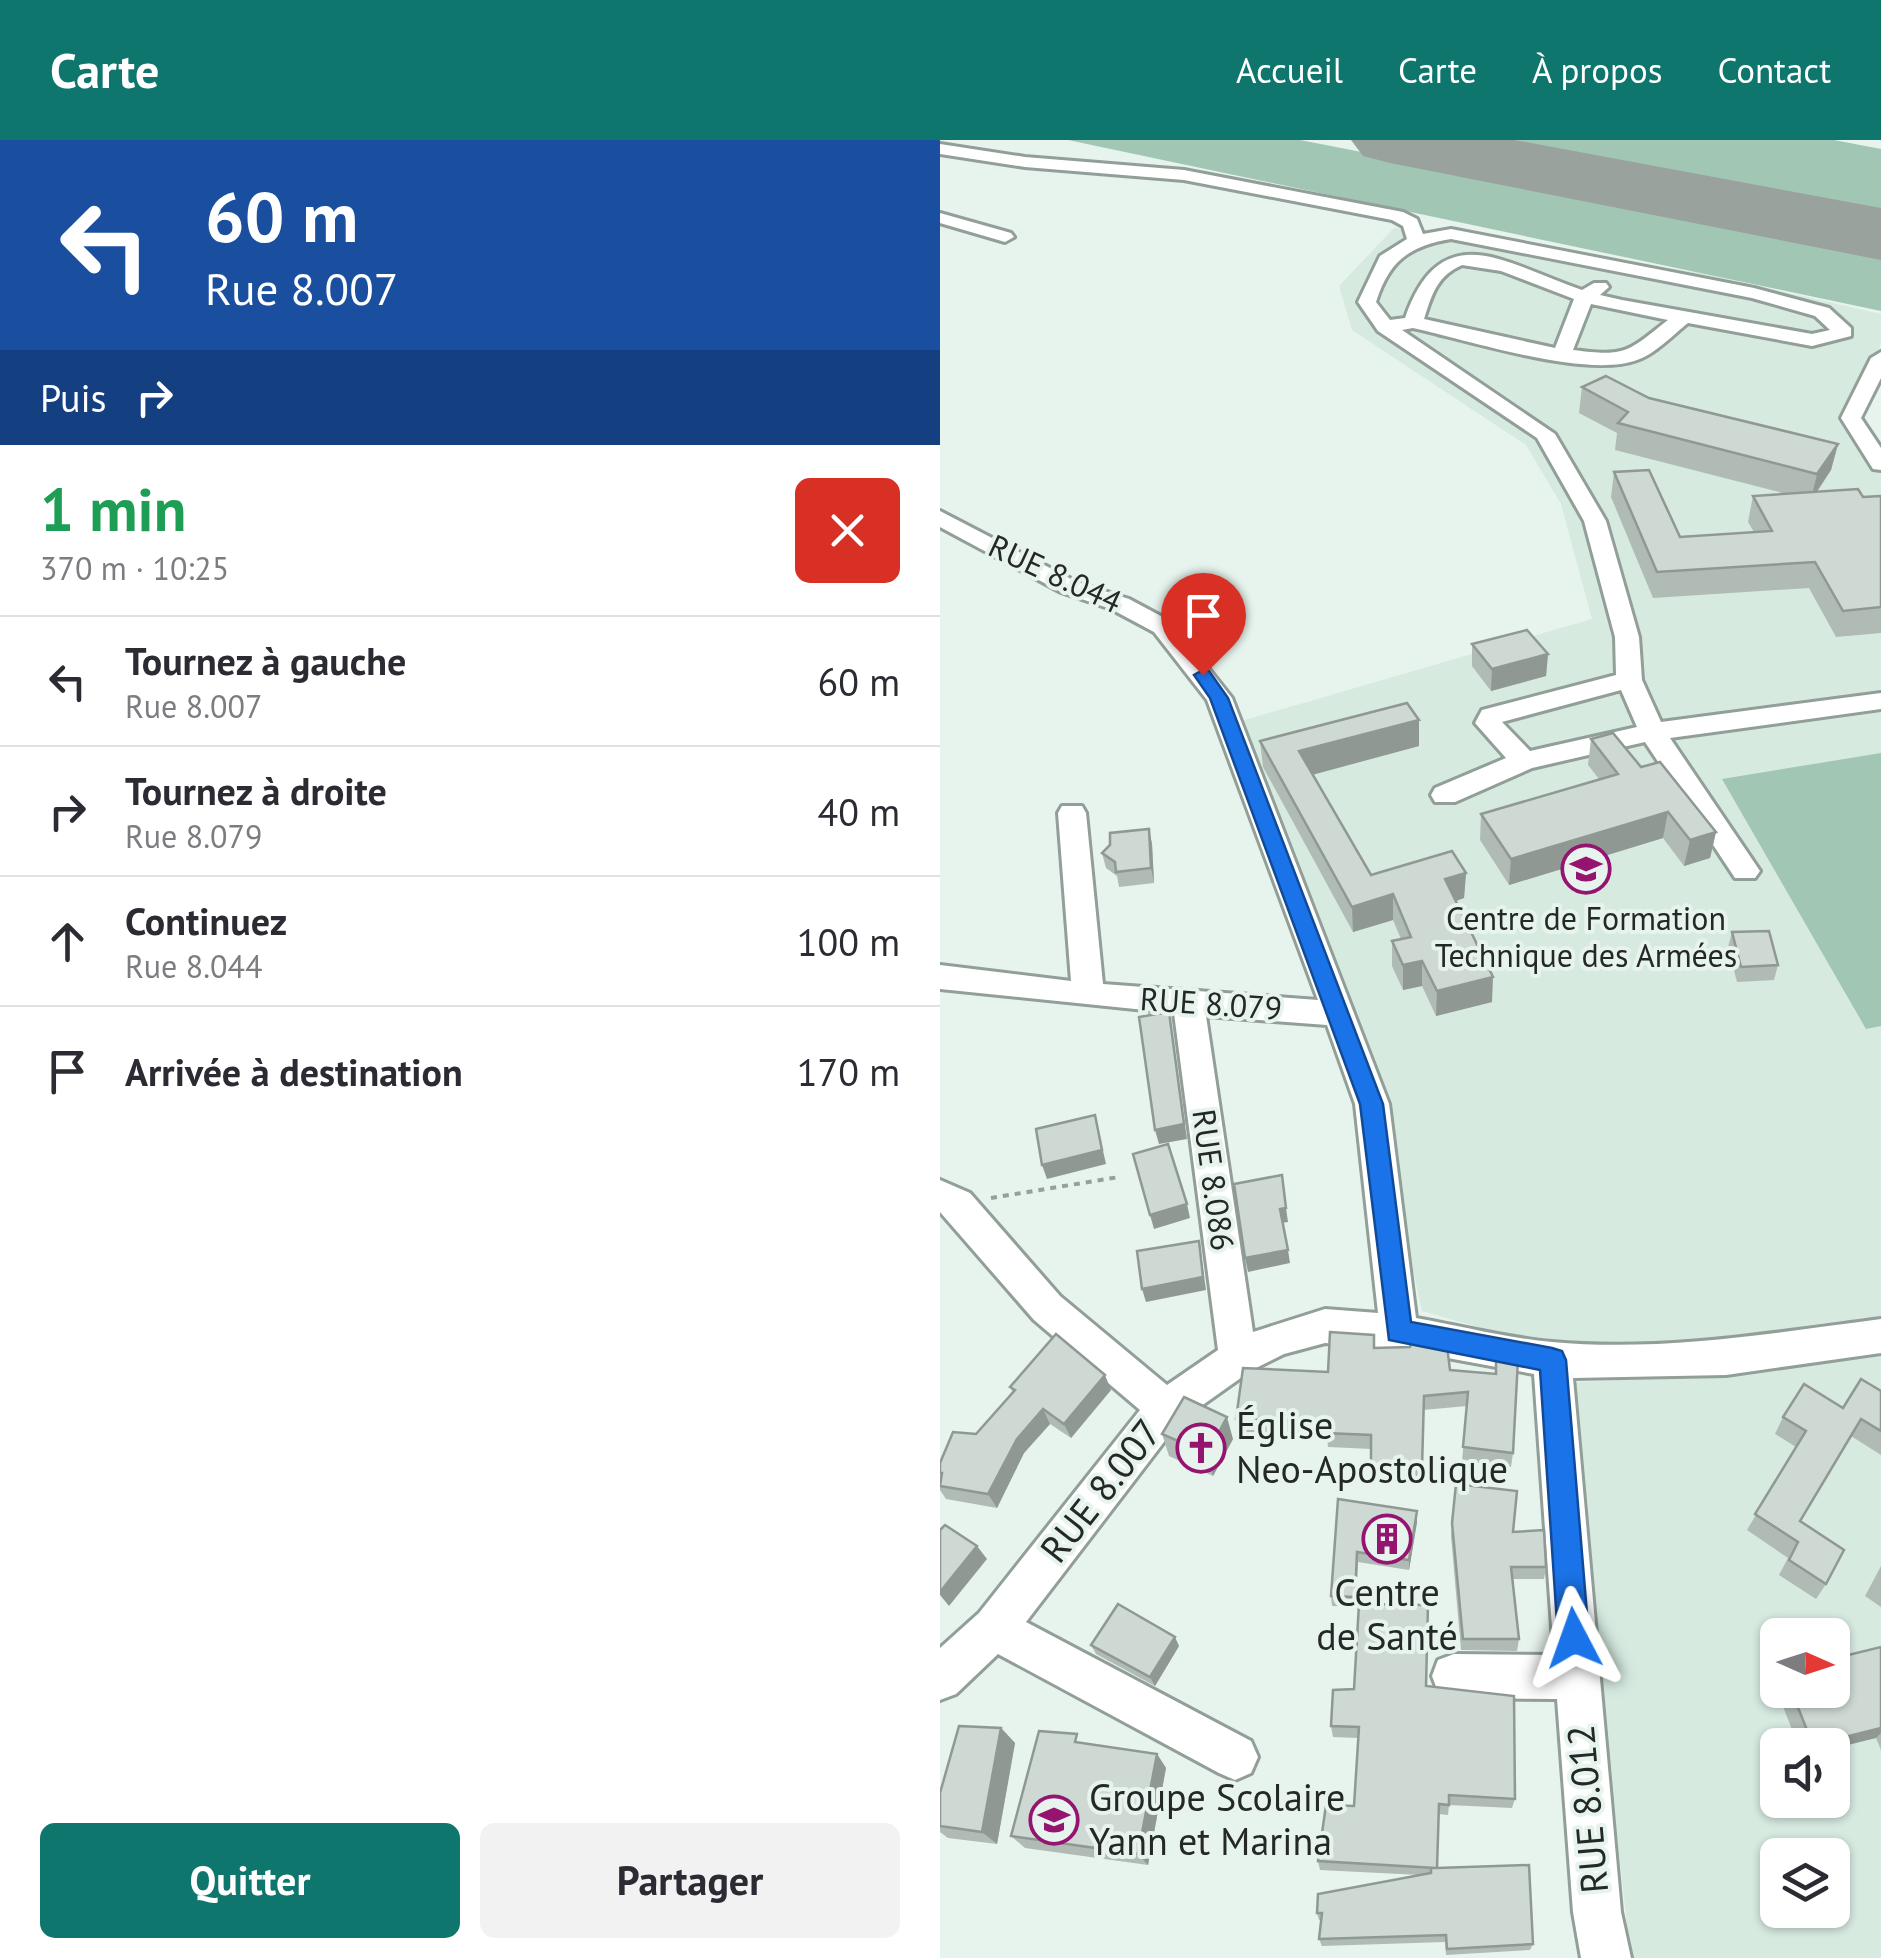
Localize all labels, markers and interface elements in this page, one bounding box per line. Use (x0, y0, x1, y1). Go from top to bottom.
text: Carte (50, 39, 159, 101)
text: Accueil (1236, 47, 1343, 93)
text: Carte (1398, 47, 1477, 93)
text: À propos (1532, 47, 1662, 93)
text: Contact (1717, 47, 1831, 93)
text: 60 m (205, 171, 358, 261)
icon: left (40, 180, 170, 310)
text: Rue 8.007 (205, 259, 398, 317)
icon: right (127, 370, 182, 425)
text: Puis (40, 373, 107, 422)
text: 1 min (40, 470, 186, 548)
button: close (795, 478, 900, 583)
street label: RUE 8.044 (982, 524, 1129, 622)
text: 370 m · 10:25 (40, 547, 229, 589)
pin (1161, 573, 1246, 676)
icon: arrive (1176, 588, 1231, 643)
text: Tournez à gauche (125, 636, 406, 685)
icon: left (40, 654, 95, 709)
text: 60 m (818, 657, 900, 706)
text: Rue 8.007 (125, 685, 262, 727)
text: Tournez à droite (125, 766, 387, 815)
icon: right (40, 784, 95, 839)
text: 40 m (818, 787, 900, 836)
text: Rue 8.079 (125, 815, 262, 857)
school or university icon: Centre de Formation Technique des Armées (1560, 843, 1612, 895)
text: Continuez (125, 896, 287, 945)
place label: Centre de Formation Technique des Armées (1435, 897, 1737, 976)
icon: ahead (40, 914, 95, 969)
text: 100 m (797, 917, 900, 966)
text: Rue 8.044 (125, 945, 262, 987)
street label: RUE 8.079 (1139, 977, 1283, 1029)
icon: arrive (40, 1044, 95, 1099)
text: Arrivée à destination (125, 1047, 463, 1096)
text: 170 m (797, 1047, 900, 1096)
street label: RUE 8.086 (1183, 1107, 1245, 1253)
place label: Église Neo-Apostolique (1236, 1400, 1508, 1493)
street label: RUE 8.007 (1029, 1408, 1171, 1572)
church icon: Église Neo-Apostolique (1175, 1422, 1227, 1474)
building icon: Centre de Santé (1361, 1513, 1413, 1565)
place label: Centre de Santé (1316, 1567, 1458, 1660)
position arrow (1522, 1586, 1626, 1690)
north arrow (1760, 1618, 1850, 1708)
map controls (1760, 1618, 1850, 1928)
street label: RUE 8.012 (1555, 1723, 1618, 1895)
button: sound (1760, 1728, 1850, 1818)
place label: Groupe Scolaire Yann et Marina (1089, 1772, 1345, 1865)
school or university icon: Groupe Scolaire Yann et Marina (1028, 1794, 1080, 1846)
button: Quitter (40, 1823, 460, 1938)
button: Partager (480, 1823, 900, 1938)
button: layers (1760, 1838, 1850, 1928)

